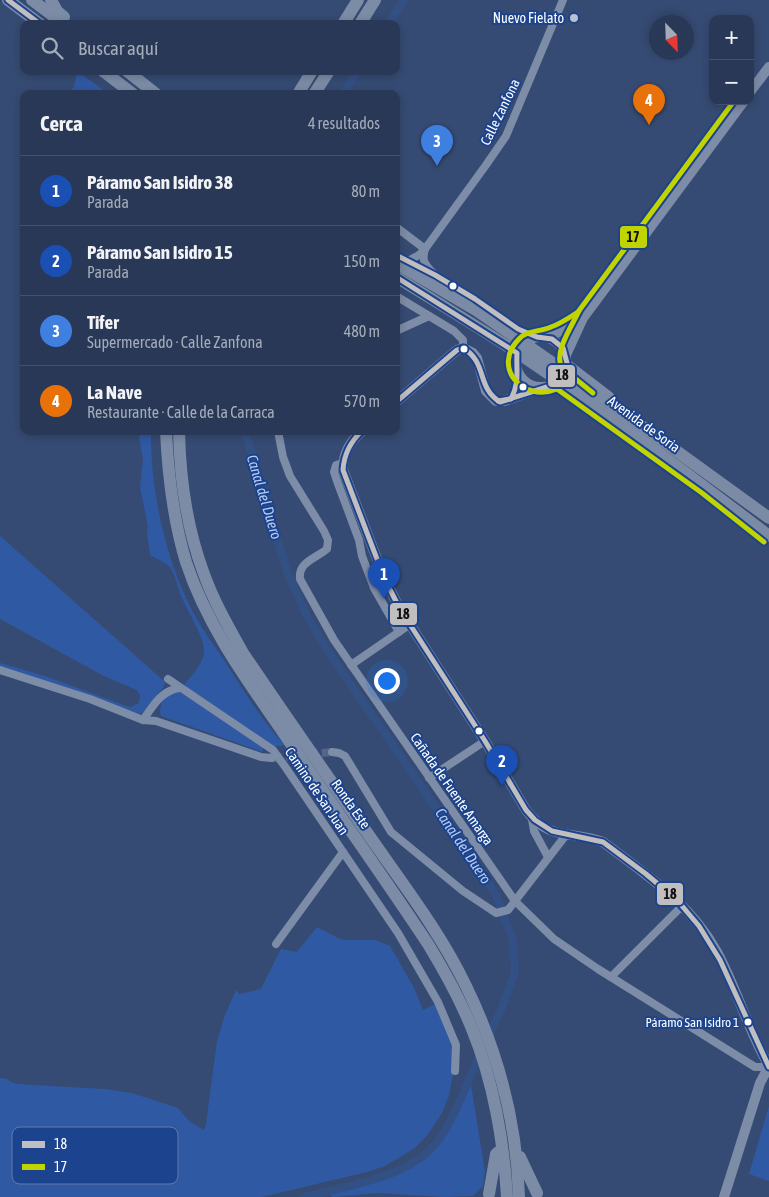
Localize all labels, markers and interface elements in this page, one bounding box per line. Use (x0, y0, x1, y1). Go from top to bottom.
place label: Nuevo Fielato (493, 10, 564, 26)
marker: Nuevo Fielato (568, 12, 580, 24)
north arrow (649, 15, 694, 60)
map controls (709, 15, 754, 105)
button: + (709, 15, 754, 60)
search box (20, 20, 400, 75)
icon: search (38, 34, 66, 62)
text: Buscar aquí (78, 37, 158, 59)
button: − (709, 60, 754, 105)
street label: Calle Zanfona (477, 76, 523, 148)
pin: 4 (633, 84, 665, 125)
text: Cerca (40, 111, 83, 135)
text: 4 resultados (308, 114, 380, 132)
pin: 3 (421, 125, 453, 166)
text: Páramo San Isidro 38 (87, 171, 233, 193)
text: 1 (52, 182, 60, 200)
text: 80 m (351, 182, 380, 200)
text: Parada (87, 193, 129, 211)
line badge: 17 (619, 225, 648, 249)
text: 17 (626, 229, 640, 245)
text: Páramo San Isidro 15 (87, 241, 233, 263)
text: 2 (52, 252, 60, 270)
text: 150 m (344, 252, 380, 270)
text: Parada (87, 263, 129, 281)
unlabelled marker (448, 281, 458, 291)
text: Tifer (87, 311, 119, 333)
text: 3 (52, 322, 60, 340)
text: 480 m (344, 322, 380, 340)
text: Supermercado · Calle Zanfona (87, 333, 263, 351)
unlabelled marker (459, 344, 469, 354)
line badge: 18 (547, 364, 576, 388)
text: 18 (555, 367, 569, 383)
text: La Nave (87, 381, 142, 403)
unlabelled marker (518, 382, 528, 392)
text: 4 (52, 392, 60, 410)
text: 570 m (344, 392, 380, 410)
street label: Avenida de Soria (605, 393, 683, 455)
text: Restaurante · Calle de la Carraca (87, 403, 275, 421)
water label: Canal del Duero (244, 453, 285, 541)
pin: 1 (368, 558, 400, 599)
line badge: 18 (389, 602, 418, 626)
text: 18 (396, 606, 410, 622)
your location (374, 668, 400, 694)
unlabelled marker (474, 726, 484, 736)
street label: Cañada de Fuente Amarga (407, 730, 497, 848)
street label: Camino de San Juan (282, 744, 352, 838)
pin: 2 (486, 745, 518, 786)
street label: Ronda Este (328, 776, 374, 832)
water label: Canal del Duero (432, 805, 495, 887)
line badge: 18 (656, 882, 684, 906)
text: 18 (663, 886, 677, 902)
place label: Páramo San Isidro 1 (645, 1015, 739, 1030)
marker: Páramo San Isidro 1 (743, 1017, 753, 1027)
legend (12, 1127, 178, 1184)
text: 18 (54, 1136, 68, 1152)
text: 17 (54, 1159, 67, 1175)

